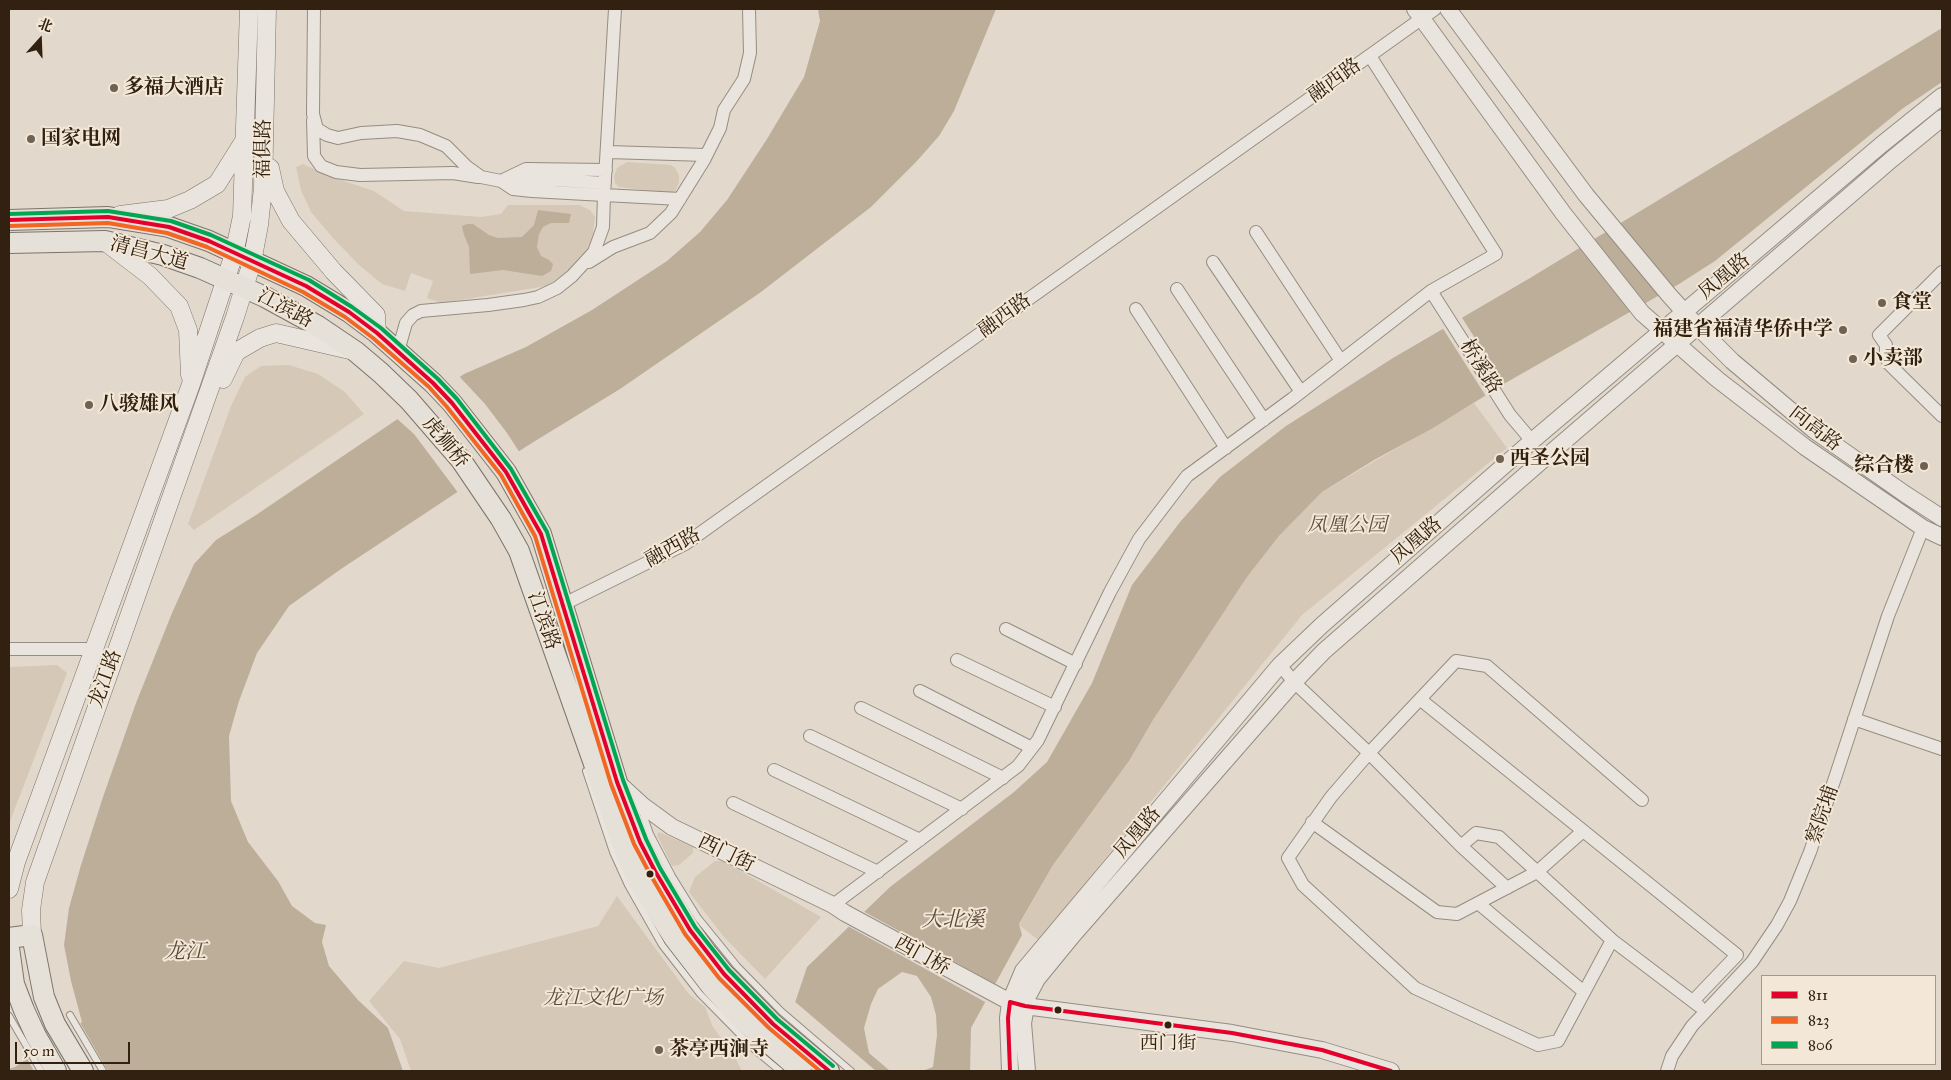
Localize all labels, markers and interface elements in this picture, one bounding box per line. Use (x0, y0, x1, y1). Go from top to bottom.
north arrow (15, 15, 65, 65)
text: 北 (36, 15, 55, 36)
street label: 融西路 (1304, 54, 1366, 108)
place label: 多福大酒店 (124, 76, 224, 100)
marker: 多福大酒店 (108, 82, 120, 94)
street label: 福俱路 (251, 119, 277, 179)
place label: 国家电网 (41, 127, 121, 151)
marker: 国家电网 (25, 133, 37, 145)
street label: 清昌大道 (107, 232, 191, 276)
street label: 凤凰路 (1694, 249, 1756, 305)
street label: 江滨路 (253, 284, 317, 334)
street label: 融西路 (974, 289, 1036, 343)
place label: 食堂 (1892, 291, 1932, 315)
marker: 食堂 (1876, 297, 1888, 309)
place label: 福建省福清华侨中学 (1653, 318, 1833, 342)
marker: 福建省福清华侨中学 (1837, 324, 1849, 336)
street label: 桥溪路 (1454, 335, 1506, 399)
place label: 小卖部 (1863, 347, 1923, 371)
marker: 小卖部 (1847, 353, 1859, 365)
place label: 八骏雄风 (99, 393, 179, 417)
marker: 八骏雄风 (83, 399, 95, 411)
street label: 向高路 (1784, 401, 1846, 457)
street label: 虎狮桥 (417, 412, 473, 474)
place label: 西圣公园 (1510, 447, 1590, 471)
marker: 西圣公园 (1494, 453, 1506, 465)
place label: 综合楼 (1854, 454, 1914, 478)
marker: 综合楼 (1918, 460, 1930, 472)
street label: 凤凰路 (1386, 512, 1448, 570)
park label: 凤凰公园 (1307, 514, 1387, 538)
street label: 融西路 (641, 523, 705, 573)
street label: 江滨路 (522, 589, 564, 653)
street label: 龙江路 (84, 647, 128, 711)
street label: 察院埔 (1802, 783, 1844, 847)
street label: 凤凰路 (1110, 802, 1166, 864)
street label: 西门街 (694, 830, 758, 878)
unlabelled marker (645, 869, 655, 879)
water label: 大北溪 (922, 908, 984, 934)
street label: 西门桥 (890, 931, 954, 981)
water label: 龙江 (164, 940, 206, 966)
legend (1761, 975, 1936, 1065)
text: 811 (1808, 986, 1828, 1004)
park label: 龙江文化广场 (543, 987, 663, 1011)
unlabelled marker (1053, 1005, 1063, 1015)
text: 823 (1808, 1011, 1829, 1029)
marker: 西门街 (1163, 1020, 1173, 1030)
scale bar (18, 1032, 132, 1064)
place label: 西门街 (1140, 1033, 1196, 1055)
text: 806 (1808, 1036, 1832, 1054)
place label: 茶亭西涧寺 (669, 1038, 769, 1062)
text: 50 m (23, 1042, 55, 1060)
marker: 茶亭西涧寺 (653, 1044, 665, 1056)

